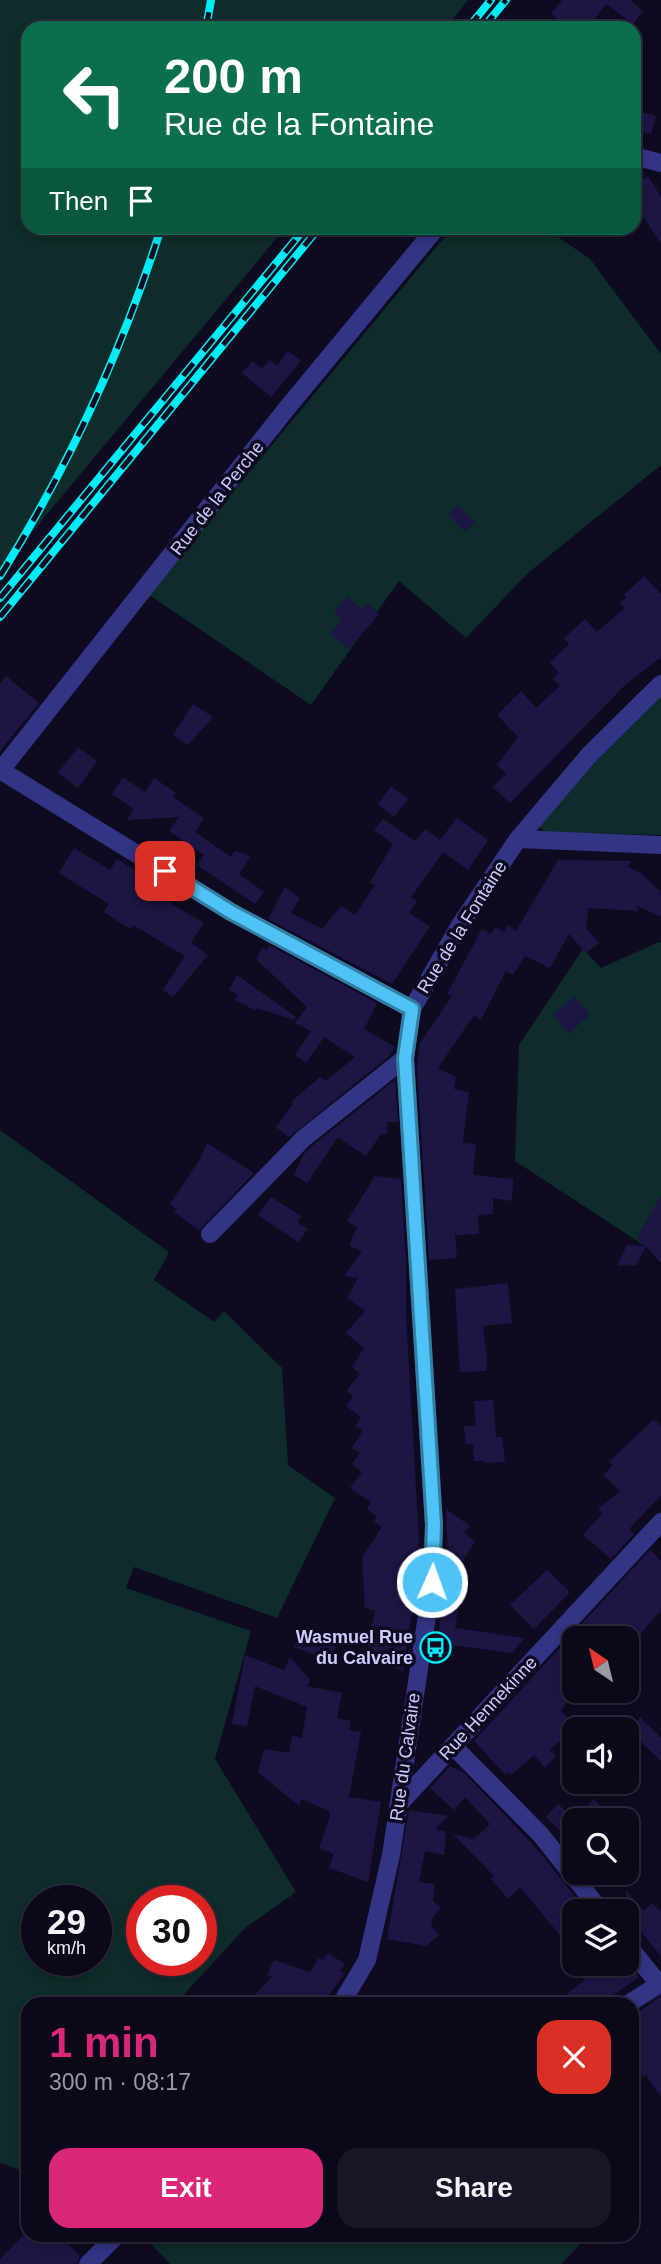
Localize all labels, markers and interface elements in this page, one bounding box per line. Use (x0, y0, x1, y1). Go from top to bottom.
icon: left (49, 49, 140, 140)
text: 200 m (164, 49, 303, 103)
text: Rue de la Fontaine (164, 106, 434, 142)
icon: arrive (122, 182, 160, 220)
text: Then (49, 186, 108, 216)
street label: Rue de la Perche (166, 437, 268, 559)
pin (135, 841, 195, 901)
icon: arrive (146, 852, 184, 890)
street label: Rue de la Fontaine (413, 857, 511, 997)
position arrow (395, 1545, 469, 1619)
north arrow (562, 1626, 639, 1703)
map controls (562, 1626, 639, 1976)
place label: Wasmuel Rue du Calvaire (296, 1627, 413, 1668)
bus stop icon: Wasmuel Rue du Calvaire (419, 1630, 453, 1664)
street label: Rue Hennekinne (435, 1652, 541, 1764)
street label: Rue du Calvaire (386, 1692, 424, 1822)
button: sound (562, 1717, 639, 1794)
button: search (562, 1808, 639, 1885)
speed limit sign: 30 (126, 1885, 217, 1976)
button: layers (562, 1899, 639, 1976)
text: 29 (47, 1902, 86, 1941)
text: km/h (47, 1938, 86, 1958)
text: 1 min (49, 2019, 159, 2066)
button: close (537, 2020, 611, 2094)
text: 300 m · 08:17 (49, 2069, 191, 2095)
button: Exit (49, 2148, 323, 2228)
button: Share (337, 2148, 611, 2228)

